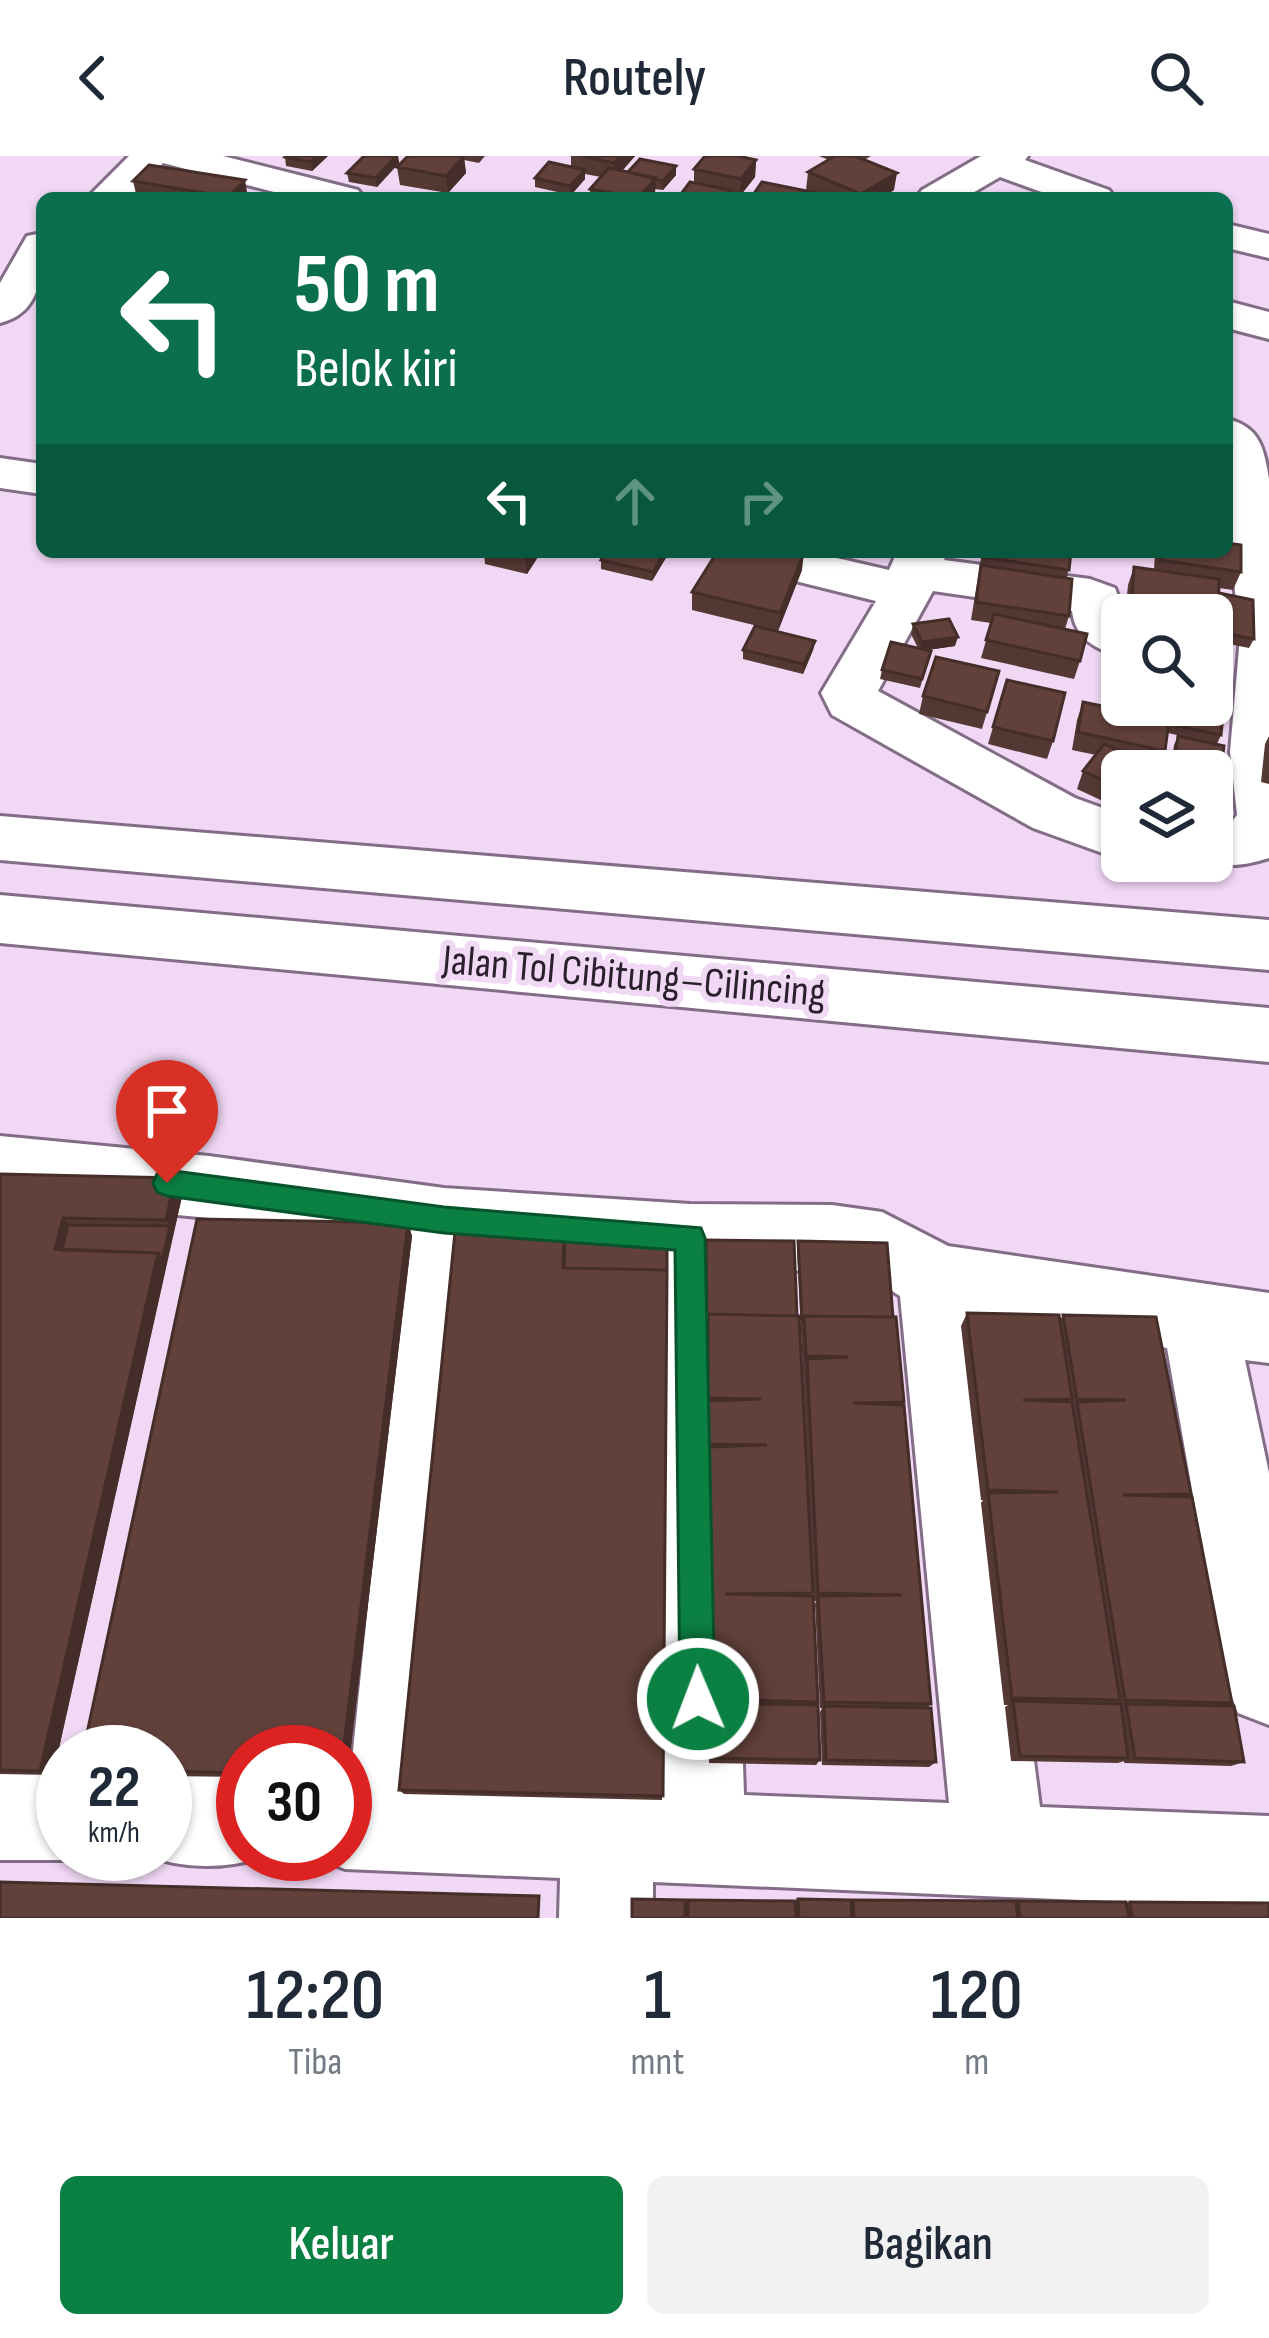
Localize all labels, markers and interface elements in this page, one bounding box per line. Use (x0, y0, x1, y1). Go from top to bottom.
icon: back (60, 45, 126, 111)
icon: search (1143, 45, 1209, 111)
text: Routely (563, 46, 706, 111)
text: 50 m (294, 235, 440, 336)
icon: left (96, 240, 252, 396)
text: Belok kiri (294, 337, 458, 402)
icon: left (476, 468, 542, 534)
icon: ahead (602, 468, 668, 534)
icon: right (728, 468, 794, 534)
map controls (1101, 594, 1233, 882)
button: search (1101, 594, 1233, 726)
button: layers (1101, 750, 1233, 882)
street label: Jalan Tol Cibitung–Cilincing (439, 935, 828, 1019)
pin (116, 1060, 218, 1183)
icon: arrive (134, 1078, 200, 1144)
position arrow (635, 1636, 761, 1762)
speed limit sign: 30 (216, 1725, 372, 1881)
text: 22 (88, 1752, 140, 1824)
text: km/h (88, 1815, 140, 1851)
text: 12:20 (246, 1953, 384, 2040)
text: 1 (644, 1953, 671, 2040)
text: 120 (931, 1953, 1023, 2040)
text: Tiba (288, 2039, 342, 2086)
text: mnt (630, 2039, 684, 2086)
text: m (964, 2039, 989, 2086)
button: Keluar (60, 2176, 623, 2314)
button: Bagikan (647, 2176, 1209, 2314)

